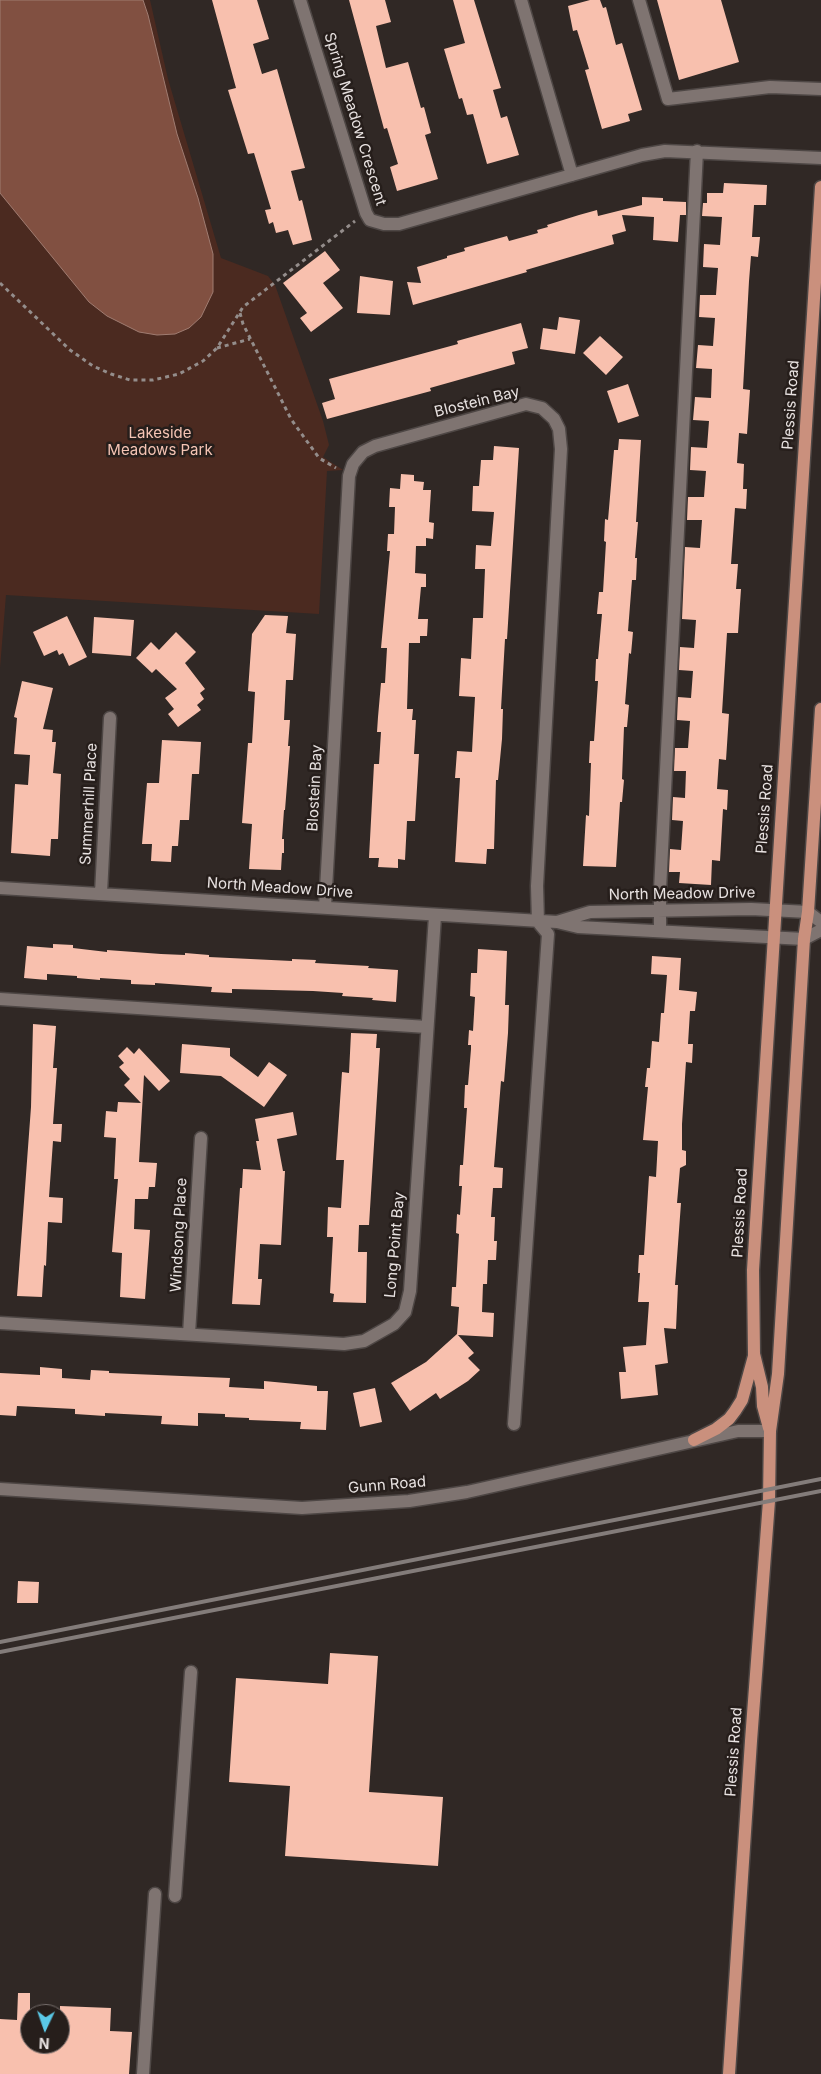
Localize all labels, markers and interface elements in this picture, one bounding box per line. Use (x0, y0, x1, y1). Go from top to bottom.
street label: Spring Meadow Crescent (320, 30, 390, 208)
street label: Plessis Road (779, 360, 803, 450)
street label: Blostein Bay (433, 383, 521, 421)
park label: Lakeside Meadows Park (107, 424, 213, 459)
street label: Summerhill Place (77, 742, 101, 866)
street label: Blostein Bay (304, 744, 326, 832)
street label: Plessis Road (753, 764, 777, 854)
street label: North Meadow Drive (206, 874, 354, 902)
street label: North Meadow Drive (609, 884, 755, 904)
street label: Plessis Road (729, 1168, 751, 1258)
street label: Windsong Place (167, 1177, 191, 1293)
street label: Long Point Bay (381, 1191, 409, 1299)
street label: Gunn Road (347, 1473, 427, 1497)
street label: Plessis Road (722, 1707, 746, 1797)
north arrow (20, 2004, 70, 2054)
text: N (38, 2035, 50, 2052)

